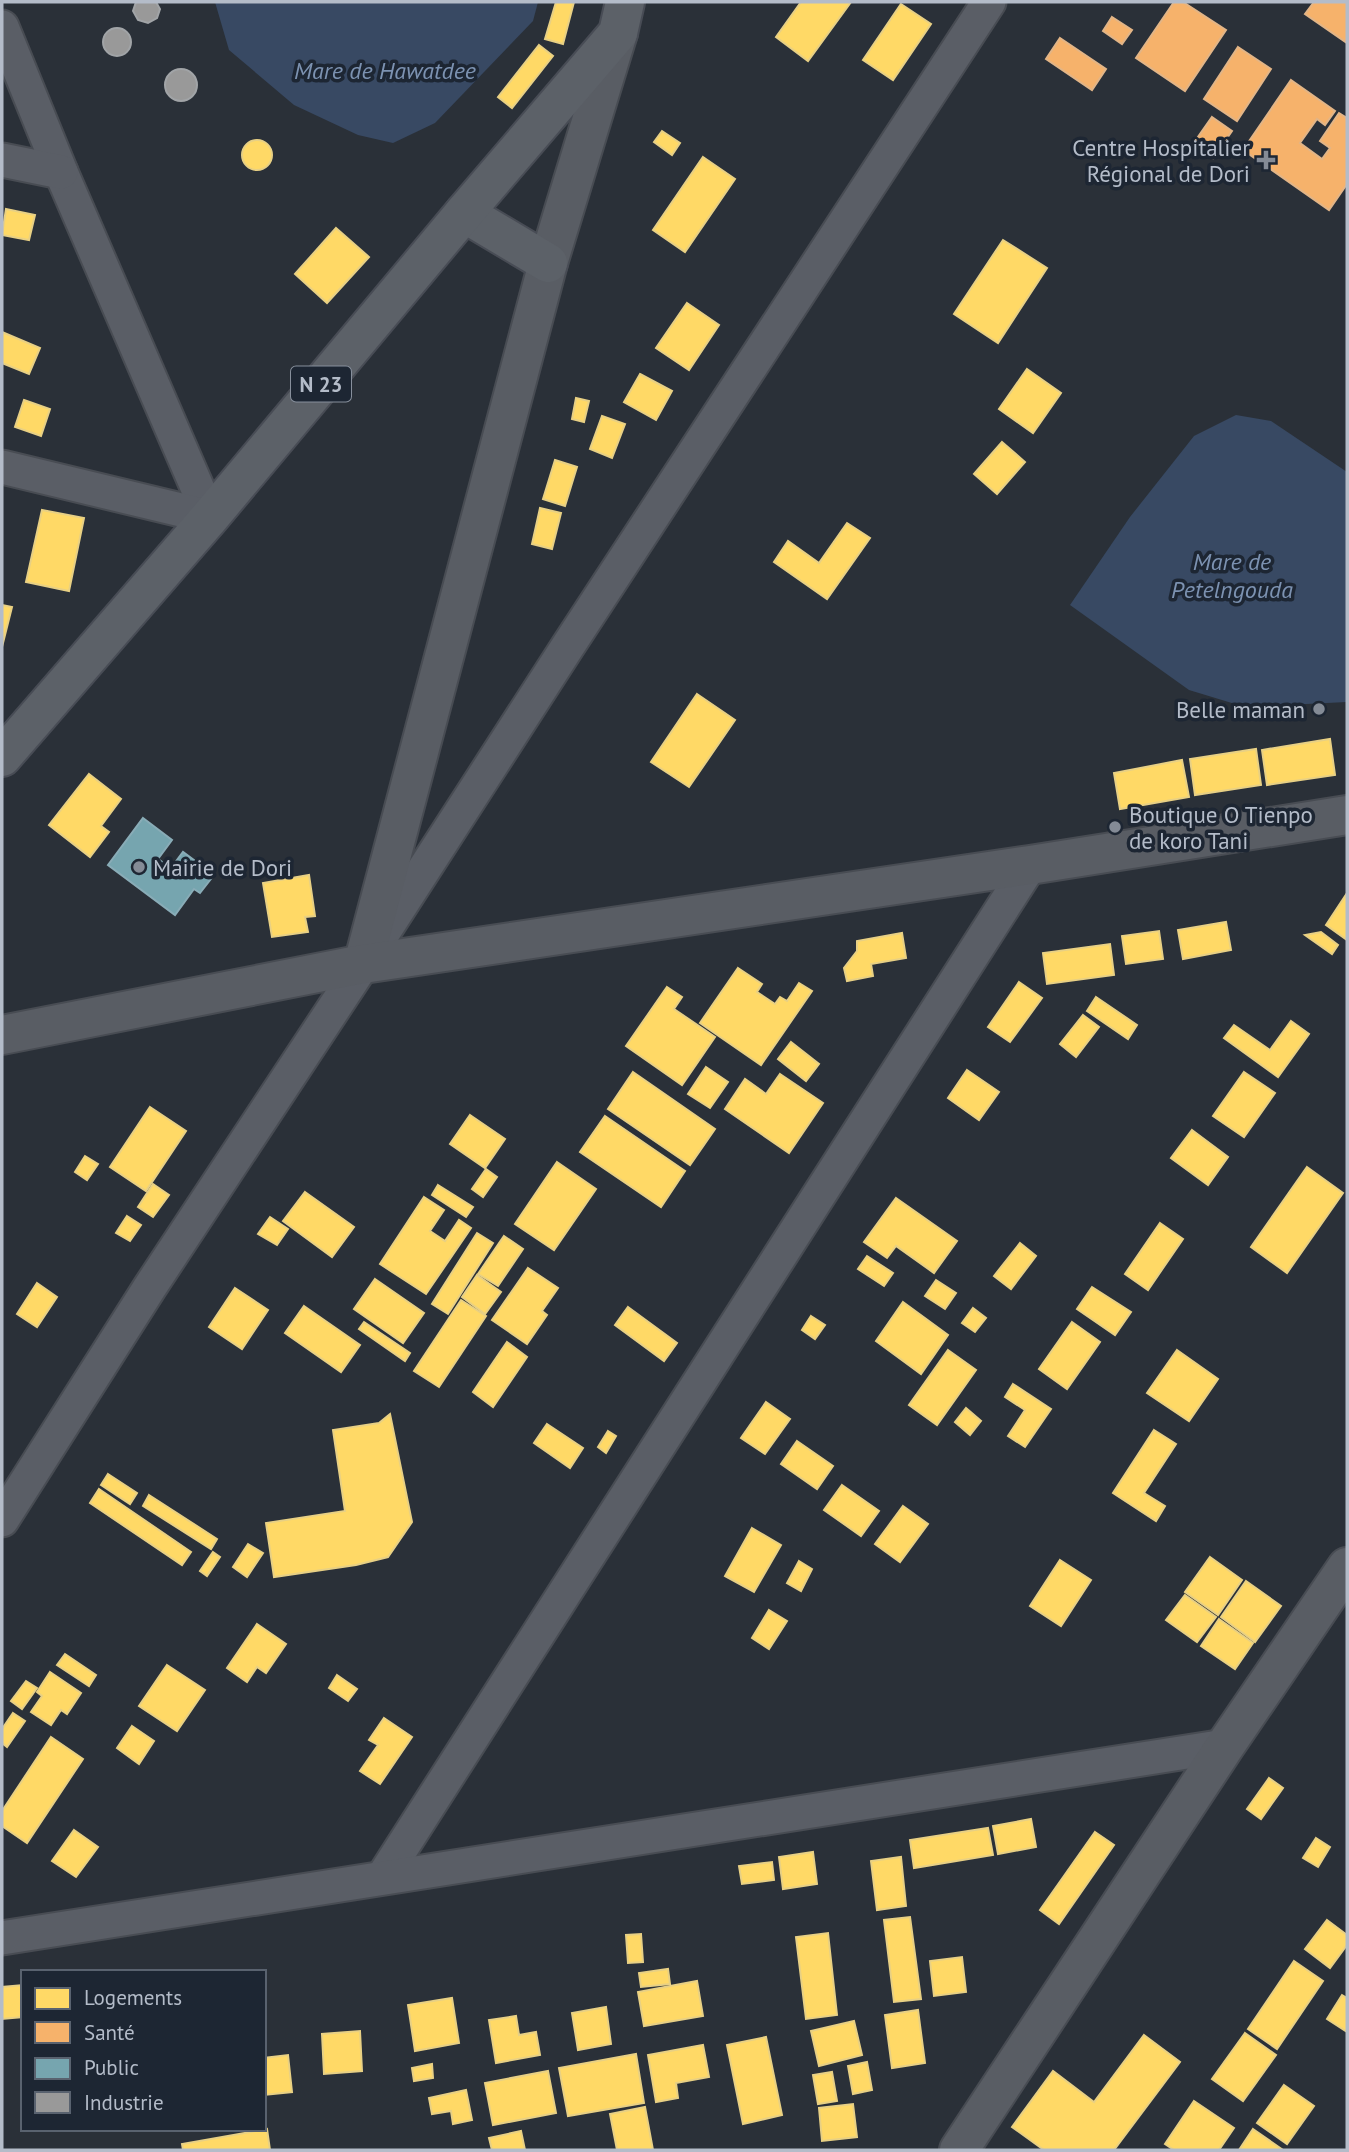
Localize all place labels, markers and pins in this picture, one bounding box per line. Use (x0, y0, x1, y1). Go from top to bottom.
place label: Centre Hospitalier Régional de Dori (1072, 133, 1250, 188)
marker: Centre Hospitalier Régional de Dori (1256, 150, 1276, 170)
place label: Belle maman (1176, 695, 1305, 724)
marker: Belle maman (1311, 701, 1327, 717)
place label: Boutique O Tienpo de koro Tani (1129, 800, 1313, 855)
marker: Boutique O Tienpo de koro Tani (1107, 819, 1123, 835)
place label: Mairie de Dori (153, 853, 292, 882)
marker: Mairie de Dori (131, 859, 147, 875)

